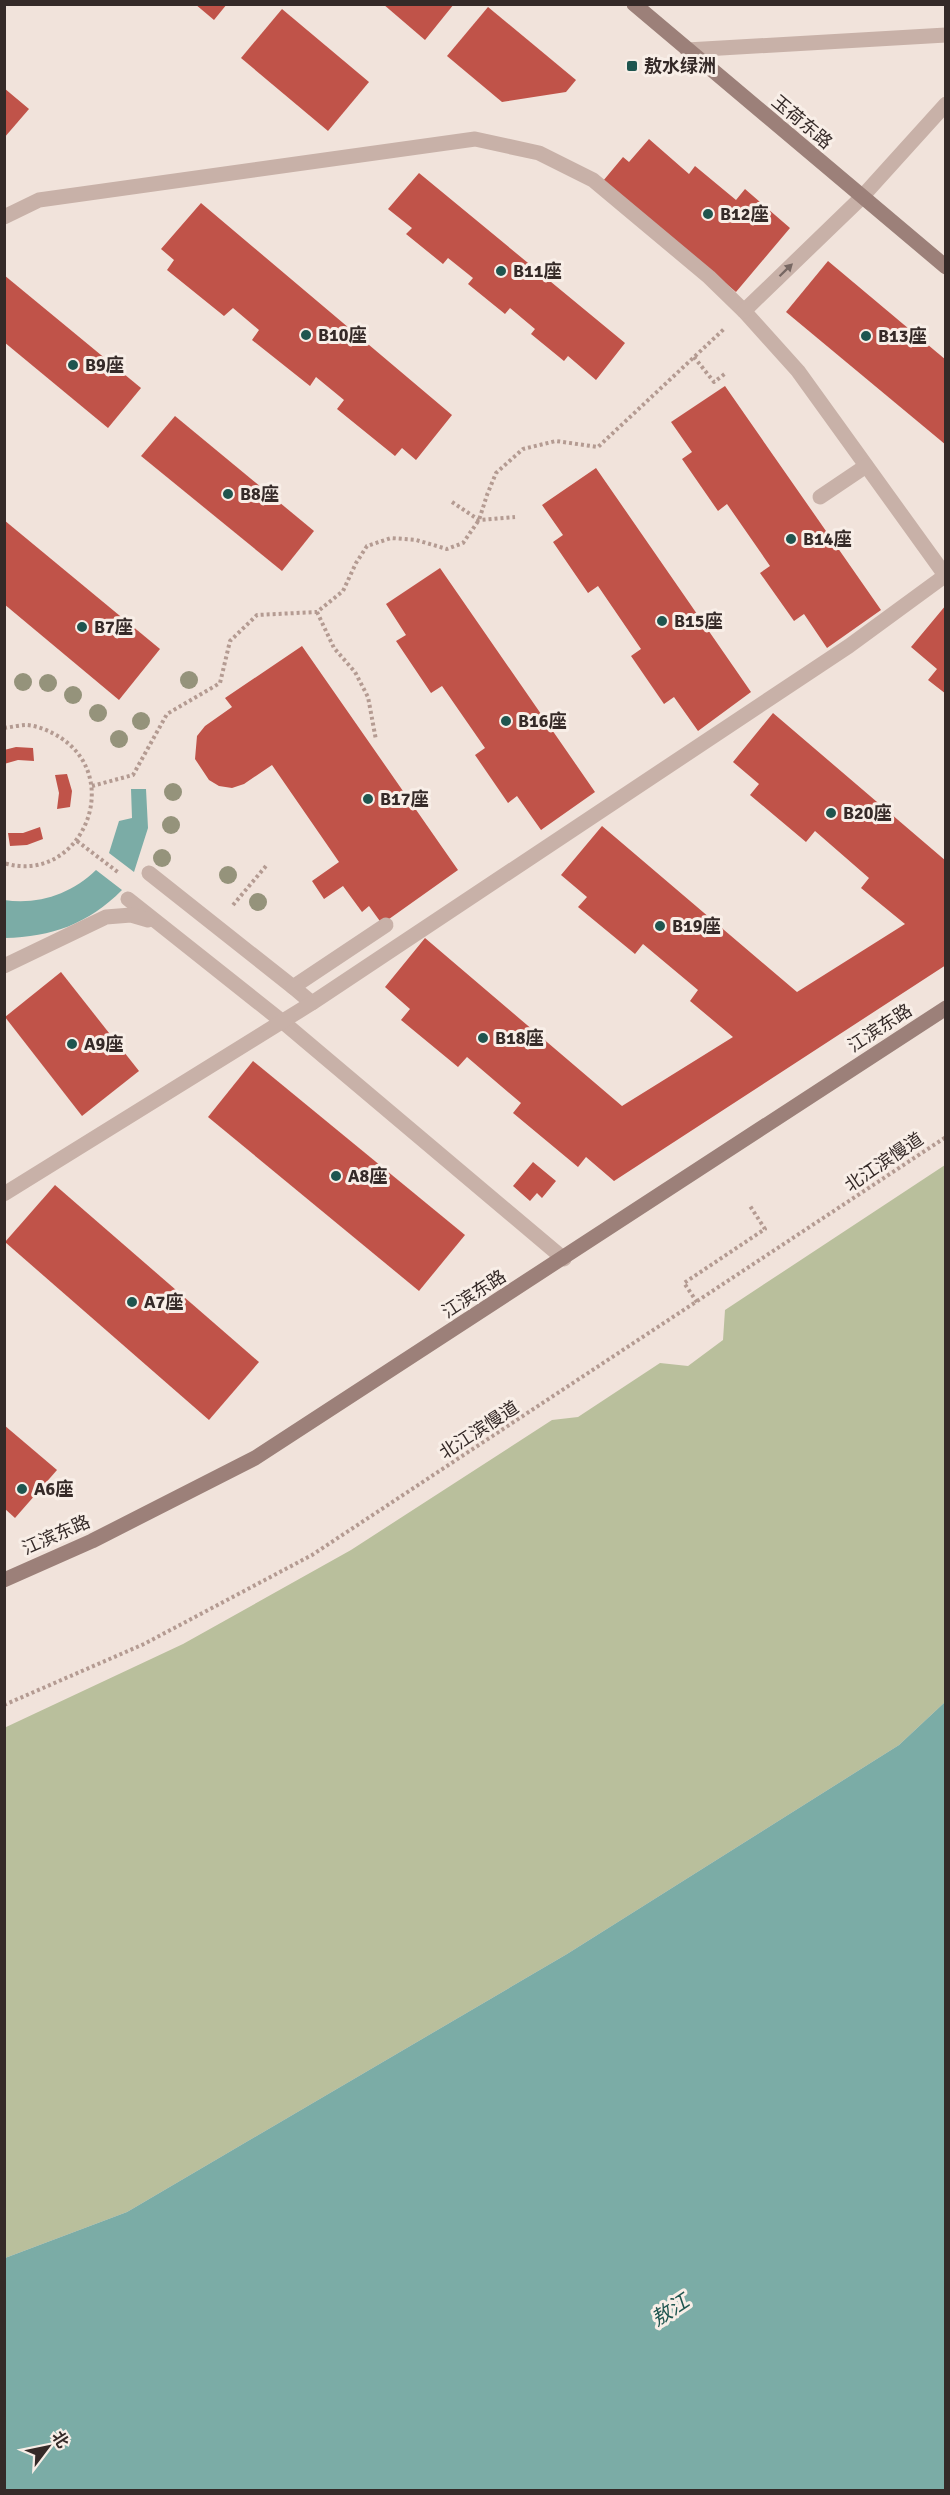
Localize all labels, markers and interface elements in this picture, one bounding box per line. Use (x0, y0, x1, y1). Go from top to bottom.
place label: 敖水绿洲 (644, 55, 716, 77)
marker: 敖水绿洲 (625, 59, 639, 73)
street label: 玉荷东路 (767, 90, 837, 154)
place label: B12座 (720, 203, 769, 225)
marker: B12座 (701, 207, 715, 221)
place label: B11座 (513, 260, 562, 282)
one-way arrow (779, 263, 794, 277)
marker: B11座 (494, 264, 508, 278)
place label: B10座 (318, 324, 367, 346)
place label: B13座 (878, 325, 927, 347)
marker: B10座 (299, 328, 313, 342)
marker: B13座 (859, 329, 873, 343)
place label: B9座 (85, 354, 124, 376)
marker: B9座 (66, 358, 80, 372)
place label: B8座 (240, 483, 279, 505)
marker: B8座 (221, 487, 235, 501)
place label: B14座 (803, 528, 852, 550)
marker: B14座 (784, 532, 798, 546)
place label: B15座 (674, 610, 723, 632)
marker: B15座 (655, 614, 669, 628)
place label: B7座 (94, 616, 133, 638)
marker: B7座 (75, 620, 89, 634)
place label: B16座 (518, 710, 567, 732)
marker: B16座 (499, 714, 513, 728)
place label: B17座 (380, 788, 429, 810)
marker: B17座 (361, 792, 375, 806)
place label: B20座 (843, 802, 892, 824)
marker: B20座 (824, 806, 838, 820)
place label: B19座 (672, 915, 721, 937)
marker: B19座 (653, 919, 667, 933)
street label: 江滨东路 (844, 999, 916, 1057)
place label: B18座 (495, 1027, 544, 1049)
marker: B18座 (476, 1031, 490, 1045)
place label: A9座 (84, 1033, 123, 1055)
marker: A9座 (65, 1037, 79, 1051)
street label: 北江滨慢道 (841, 1128, 927, 1196)
place label: A8座 (348, 1165, 387, 1187)
marker: A8座 (329, 1169, 343, 1183)
street label: 江滨东路 (438, 1265, 510, 1323)
place label: A7座 (144, 1291, 183, 1313)
marker: A7座 (125, 1295, 139, 1309)
street label: 北江滨慢道 (435, 1396, 523, 1464)
place label: A6座 (34, 1478, 73, 1500)
marker: A6座 (15, 1482, 29, 1496)
street label: 江滨东路 (19, 1510, 93, 1560)
water label: 敖江 (647, 2288, 696, 2332)
north arrow (18, 2417, 78, 2477)
text: 北 (47, 2427, 73, 2452)

